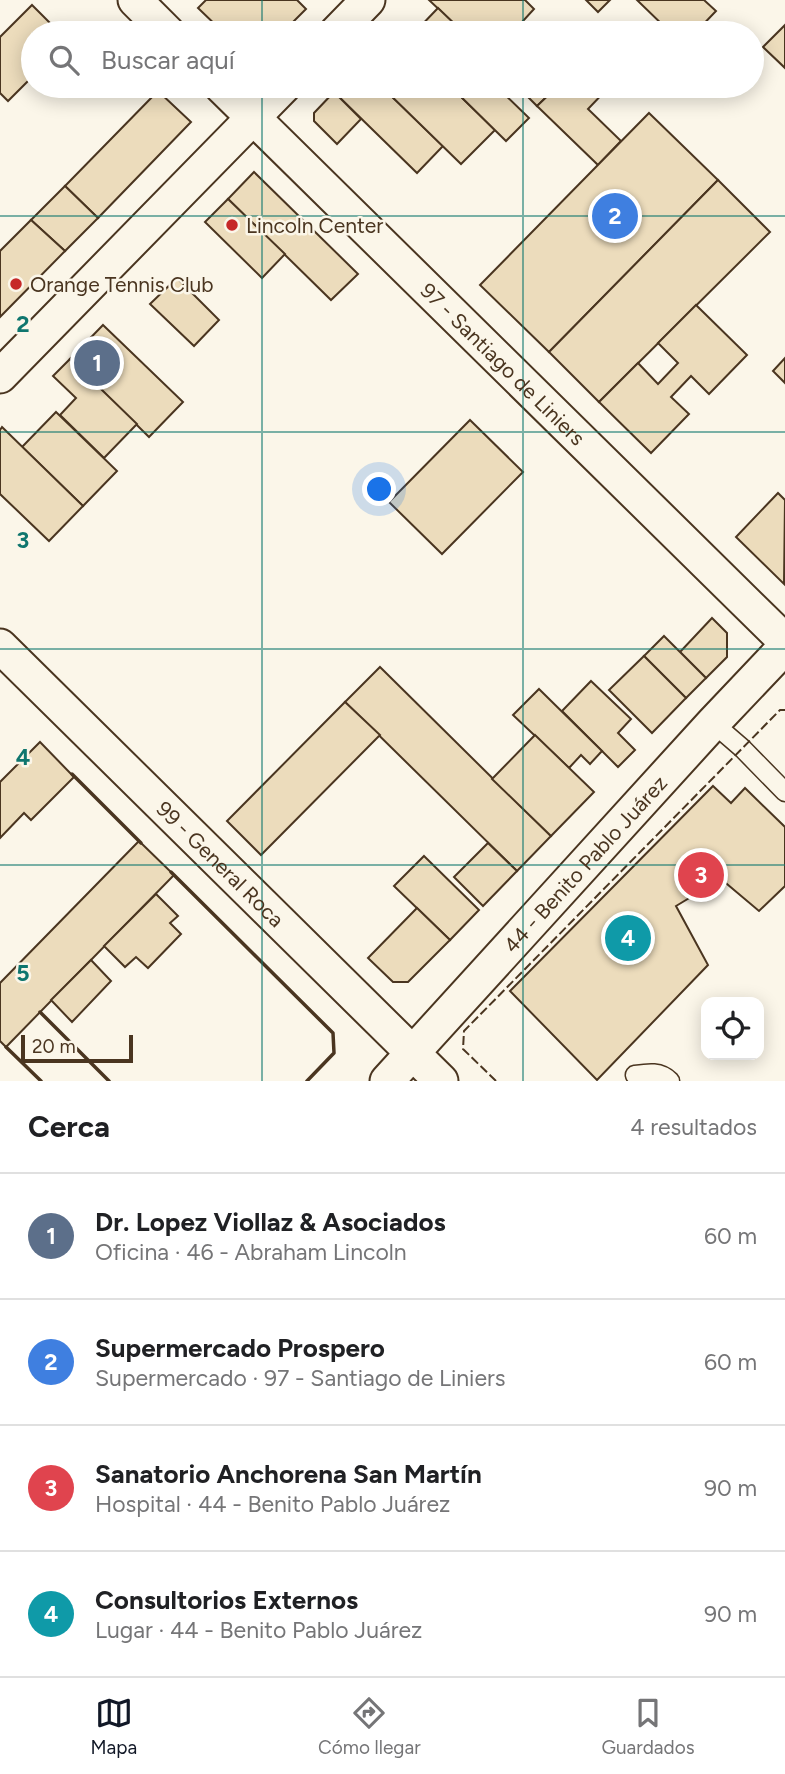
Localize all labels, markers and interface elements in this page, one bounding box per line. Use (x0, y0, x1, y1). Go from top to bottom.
search box (21, 21, 764, 98)
icon: search (45, 41, 83, 79)
text: Buscar aquí (101, 44, 235, 76)
pin: 2 (592, 190, 638, 242)
place label: Lincoln Center (246, 213, 383, 238)
marker: Lincoln Center (224, 217, 240, 233)
place label: Orange Tennis Club (30, 272, 214, 297)
marker: Orange Tennis Club (8, 276, 24, 292)
street label: 97 - Santiago de Liniers (416, 277, 591, 450)
text: 2 (16, 310, 30, 338)
pin: 1 (74, 337, 120, 389)
your location (362, 472, 396, 506)
text: 3 (17, 526, 29, 554)
text: 4 (16, 743, 30, 771)
street label: 44 - Benito Pablo Juárez (500, 770, 672, 958)
street label: 99 - General Roca (152, 796, 290, 932)
pin: 3 (678, 849, 724, 901)
pin: 4 (605, 912, 651, 964)
text: 5 (16, 959, 30, 987)
map controls (701, 997, 764, 1060)
button: locate (701, 997, 764, 1060)
scale bar (21, 1032, 133, 1064)
text: 20 m (32, 1035, 76, 1058)
text: Cerca (28, 1108, 110, 1145)
text: 4 resultados (630, 1113, 757, 1141)
text: Dr. Lopez Viollaz & Asociados (95, 1206, 446, 1238)
text: 1 (46, 1222, 56, 1250)
text: 60 m (704, 1222, 757, 1250)
text: Oficina · 46 - Abraham Lincoln (95, 1238, 407, 1266)
text: Supermercado Prospero (95, 1332, 385, 1364)
text: 2 (44, 1348, 58, 1376)
text: 60 m (704, 1348, 757, 1376)
text: Supermercado · 97 - Santiago de Liniers (95, 1364, 506, 1392)
text: Sanatorio Anchorena San Martín (95, 1458, 482, 1490)
text: 3 (45, 1474, 57, 1502)
text: 90 m (704, 1474, 757, 1502)
text: Hospital · 44 - Benito Pablo Juárez (95, 1490, 450, 1518)
text: Consultorios Externos (95, 1584, 358, 1616)
text: 4 (44, 1600, 58, 1628)
text: 90 m (704, 1600, 757, 1628)
text: Lugar · 44 - Benito Pablo Juárez (95, 1616, 422, 1644)
tab: Mapa (90, 1694, 137, 1759)
tab: Cómo llegar (318, 1694, 421, 1759)
tab: Guardados (602, 1694, 695, 1759)

